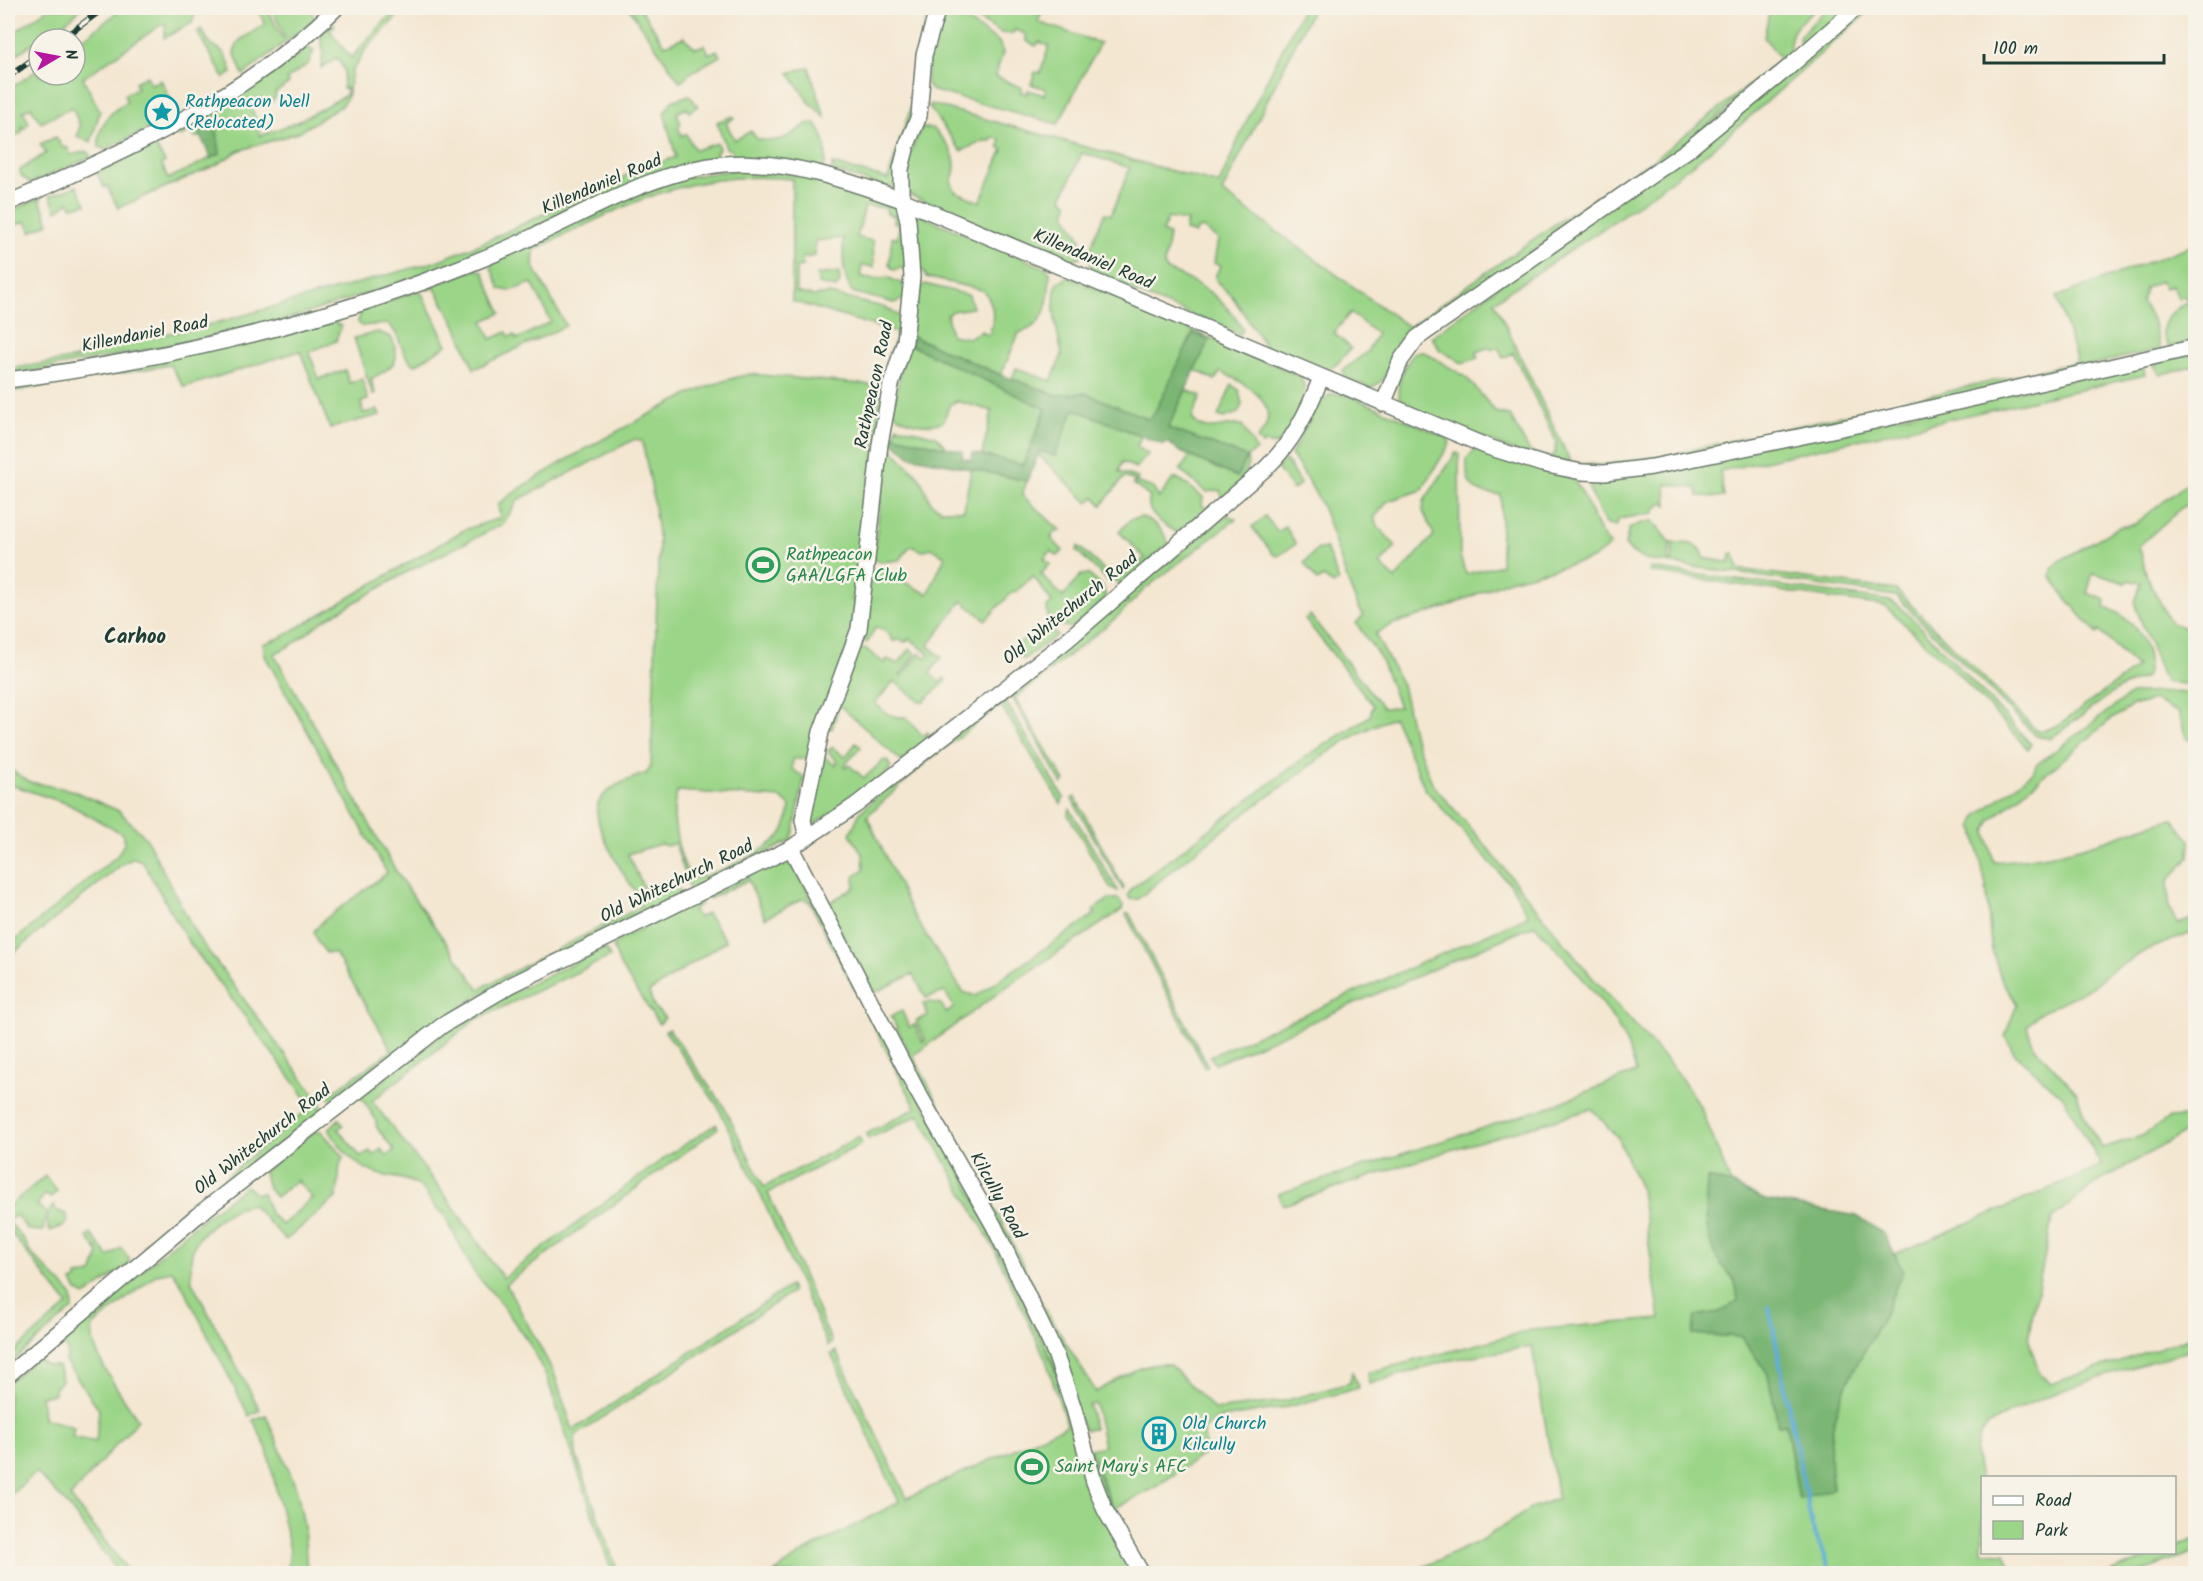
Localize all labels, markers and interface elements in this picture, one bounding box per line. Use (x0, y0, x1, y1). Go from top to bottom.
north arrow (27, 27, 87, 87)
scale bar (1984, 27, 2164, 65)
text: 100 m (1993, 35, 2038, 64)
text: N (57, 48, 83, 62)
place label: Rathpeacon Well (Relocated) (185, 88, 310, 138)
place icon: Rathpeacon Well (Relocated) (144, 94, 180, 130)
street label: Killendaniel Road (537, 146, 668, 223)
street label: Killendaniel Road (1028, 222, 1159, 299)
street label: Killendaniel Road (79, 308, 212, 361)
street label: Rathpeacon Road (847, 318, 903, 451)
place label: Rathpeacon GAA/LGFA Club (786, 541, 908, 591)
street label: Old Whitechurch Road (997, 544, 1146, 673)
sports icon: Rathpeacon GAA/LGFA Club (745, 547, 781, 583)
district label: Carhoo (104, 621, 167, 654)
street label: Old Whitechurch Road (595, 832, 760, 932)
street label: Old Whitechurch Road (188, 1076, 339, 1203)
street label: Kilcully Road (961, 1147, 1034, 1246)
place label: Old Church Kilcully (1182, 1410, 1266, 1460)
building icon: Old Church Kilcully (1141, 1416, 1177, 1452)
sports icon: Saint Mary's AFC (1014, 1449, 1050, 1485)
place label: Saint Mary's AFC (1055, 1453, 1187, 1482)
legend (1981, 1476, 2176, 1554)
text: Road (2035, 1487, 2072, 1516)
text: Park (2035, 1517, 2068, 1546)

